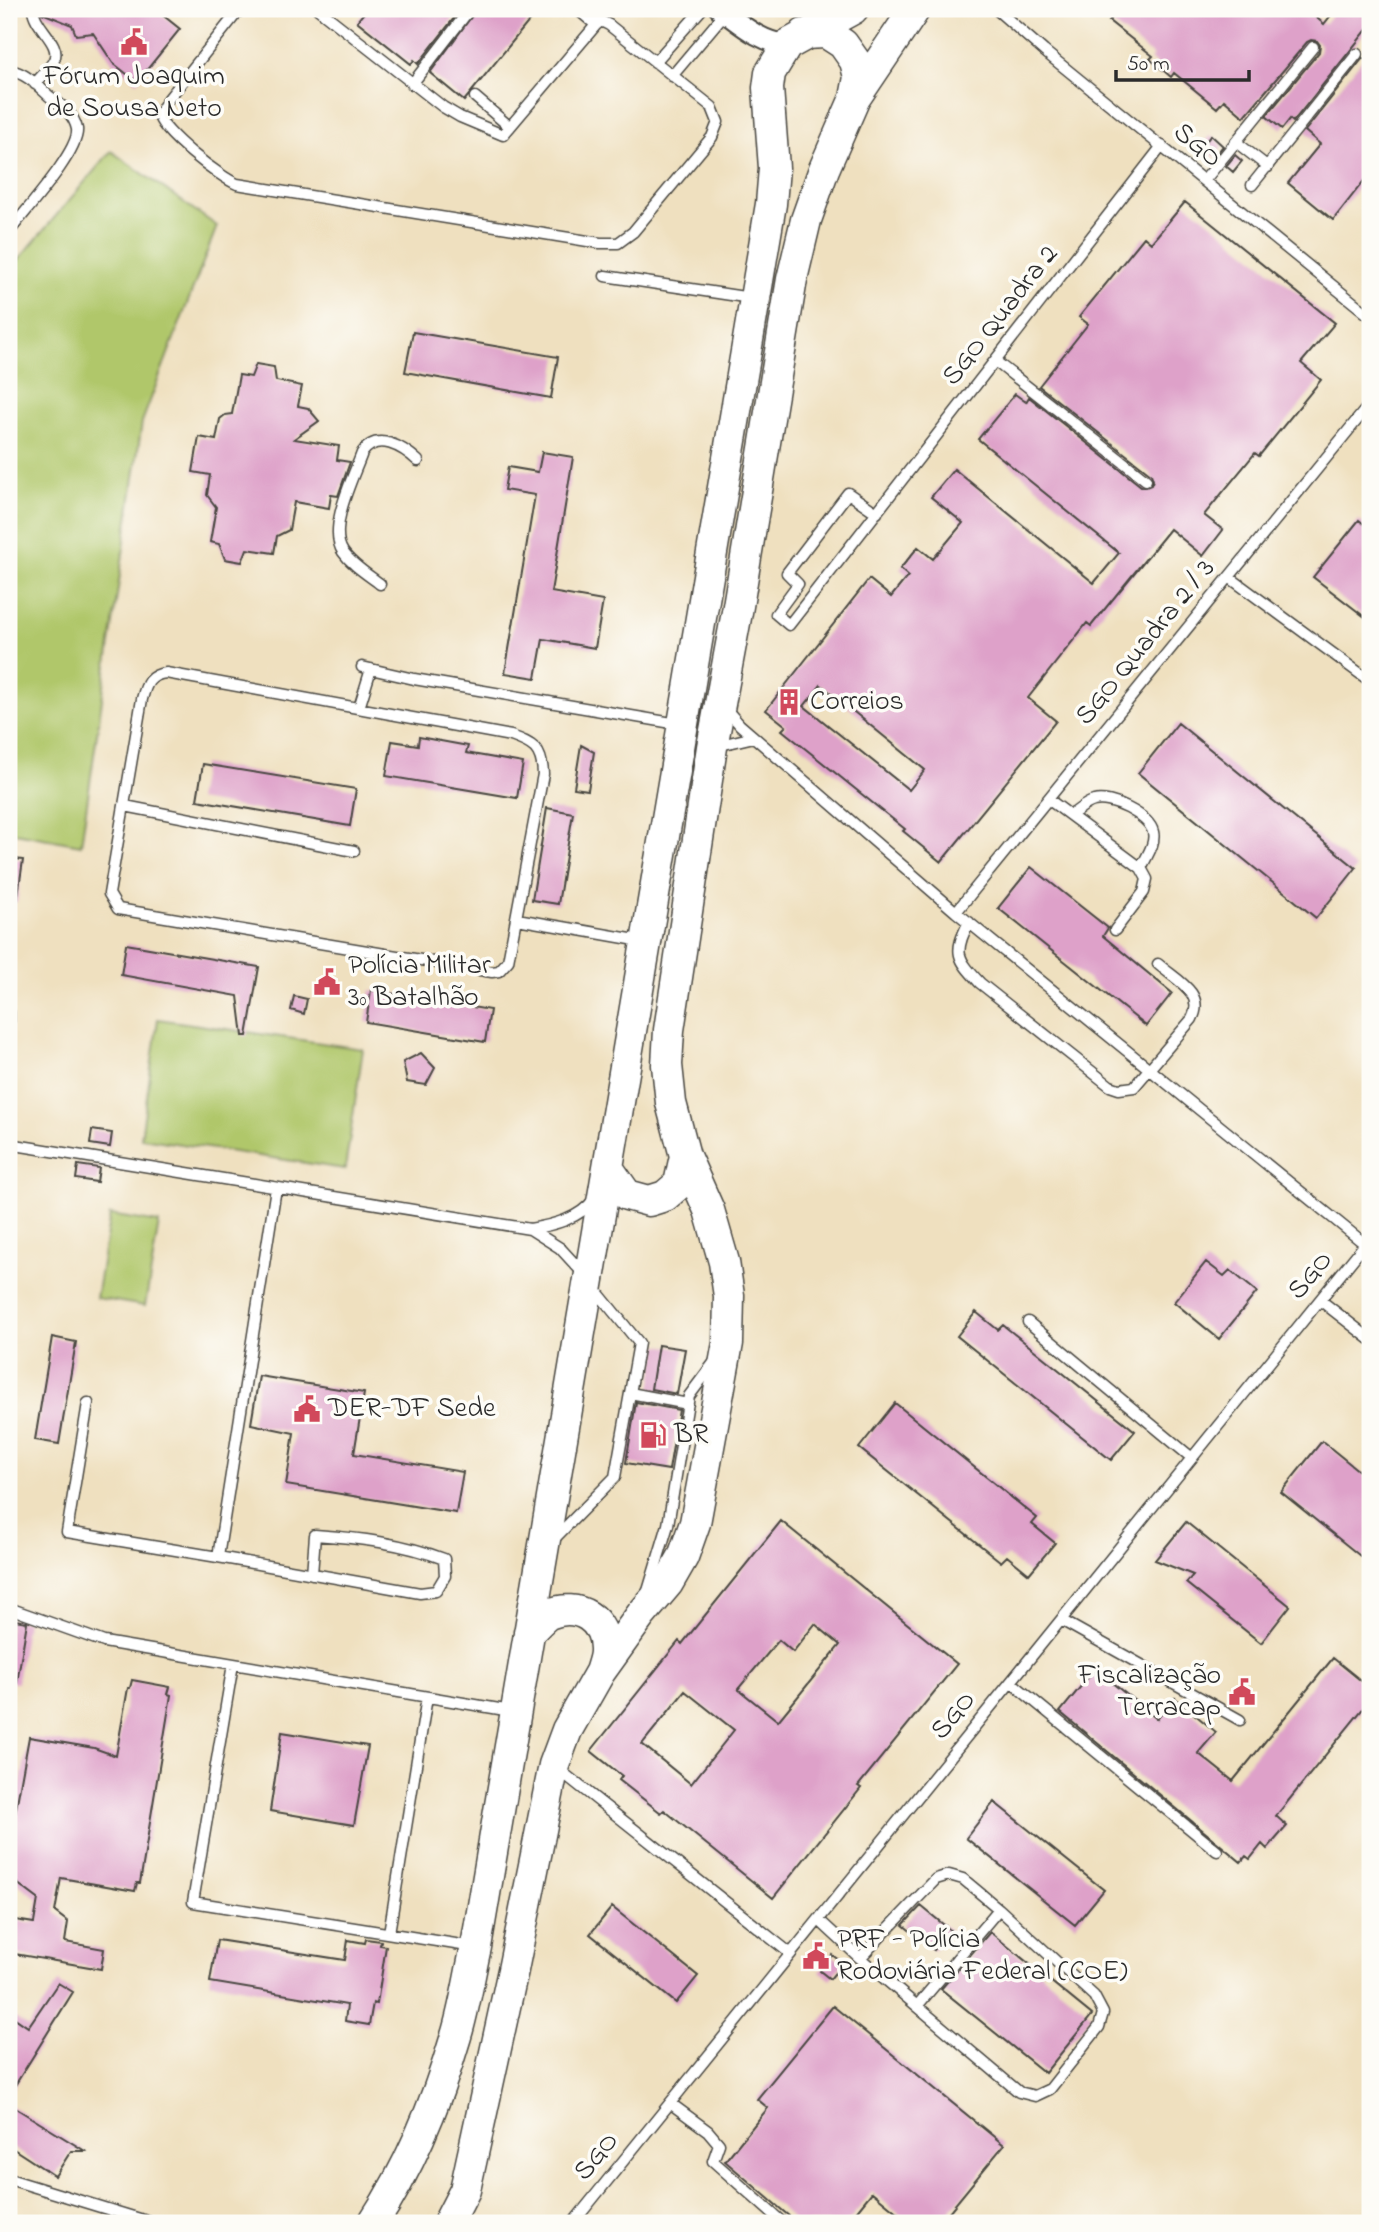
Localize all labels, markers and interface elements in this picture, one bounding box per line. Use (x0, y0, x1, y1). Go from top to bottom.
public building icon: Fórum Joaquim de Sousa Neto (119, 27, 149, 57)
scale bar (1116, 38, 1250, 82)
text: 50 m (1127, 50, 1170, 80)
place label: Fórum Joaquim de Sousa Neto (42, 57, 225, 130)
street label: SGO (1163, 113, 1231, 179)
street label: SGO Quadra 2 (933, 236, 1069, 395)
street label: SGO Quadra 2 / 3 (1066, 551, 1226, 735)
place label: Correios (810, 682, 904, 723)
building icon: Correios (774, 687, 804, 717)
place label: Polícia Militar 3º Batalhão (348, 946, 491, 1019)
public building icon: Polícia Militar 3º Batalhão (312, 967, 342, 997)
street label: SGO (1278, 1242, 1344, 1310)
place label: DER-DF Sede (327, 1389, 496, 1430)
public building icon: DER-DF Sede (292, 1394, 322, 1424)
place label: BR (673, 1415, 709, 1456)
fuel station icon: BR (638, 1420, 668, 1450)
place label: Fiscalização Terracap (1077, 1656, 1221, 1729)
public building icon: Fiscalização Terracap (1227, 1677, 1257, 1707)
street label: SGO (921, 1682, 987, 1750)
place label: PRF - Polícia Rodoviária Federal (COE) (837, 1920, 1128, 1993)
public building icon: PRF - Polícia Rodoviária Federal (COE) (801, 1941, 831, 1971)
street label: SGO (564, 2123, 630, 2191)

